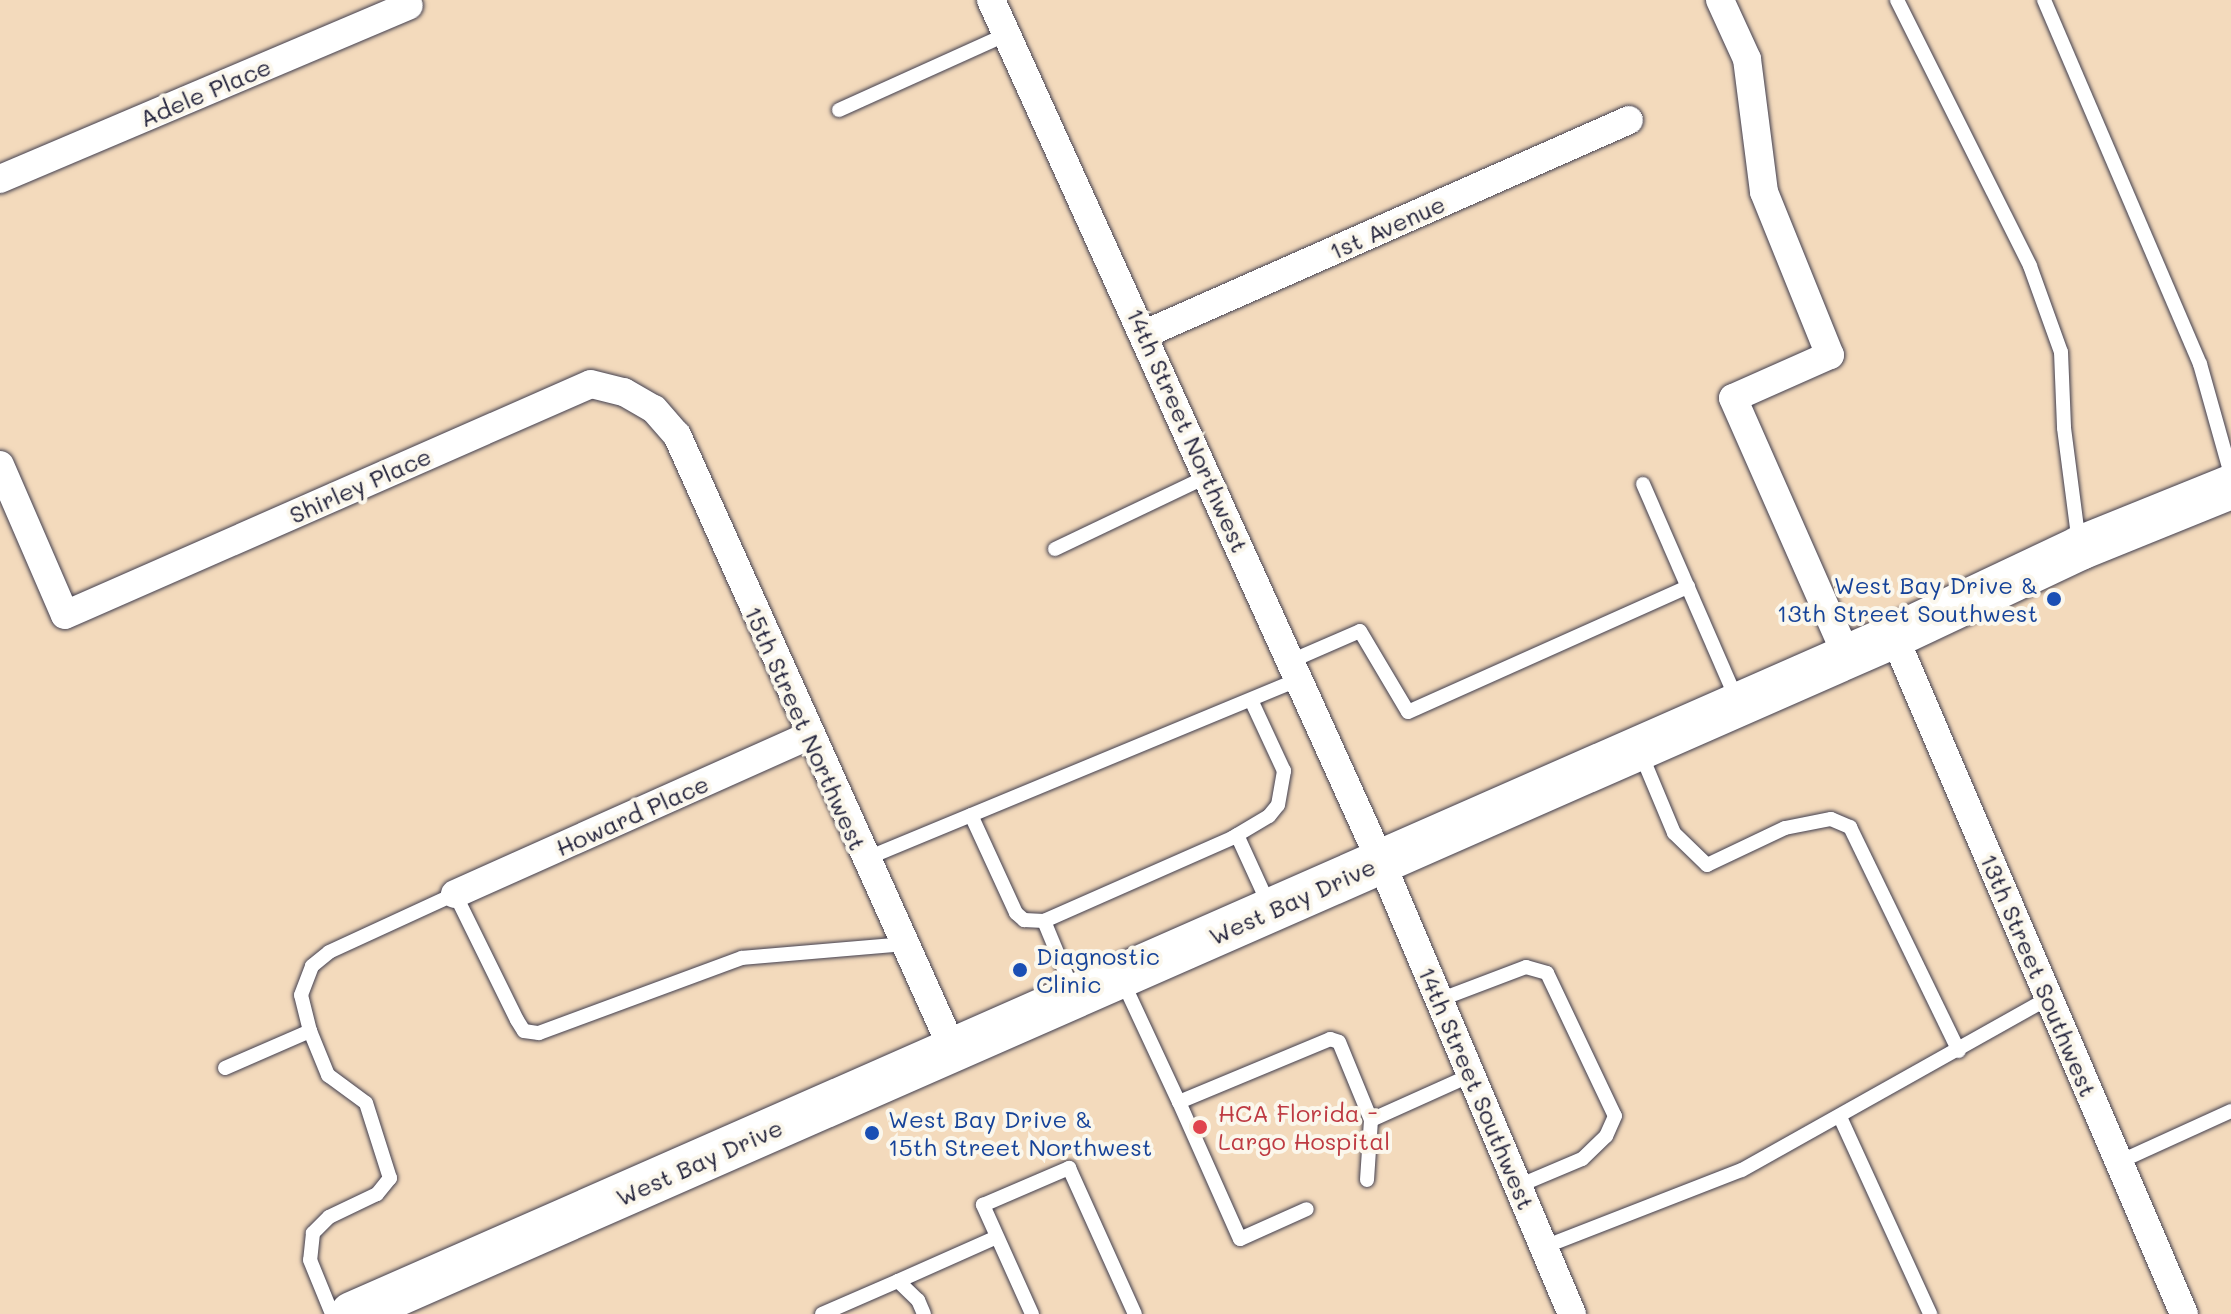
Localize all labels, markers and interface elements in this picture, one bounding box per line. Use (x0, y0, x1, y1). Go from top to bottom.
street label: Adele Place (135, 51, 275, 133)
street label: 1st Avenue (1325, 189, 1449, 265)
street label: 14th Street Northwest (1121, 303, 1255, 557)
street label: Shirley Place (285, 441, 435, 529)
place label: West Bay Drive & 13th Street Southwest (1777, 571, 2038, 627)
marker: West Bay Drive & 13th Street Southwest (2045, 590, 2063, 608)
street label: 15th Street Northwest (739, 601, 873, 855)
street label: Howard Place (551, 768, 713, 862)
street label: 13th Street Southwest (1975, 849, 2103, 1101)
street label: West Bay Drive (1204, 851, 1380, 951)
place label: Diagnostic Clinic (1036, 942, 1160, 998)
marker: Diagnostic Clinic (1011, 961, 1029, 979)
street label: 14th Street Southwest (1413, 962, 1541, 1214)
place label: HCA Florida - Largo Hospital (1218, 1099, 1390, 1155)
place label: West Bay Drive & 15th Street Northwest (888, 1105, 1152, 1161)
street label: West Bay Drive (611, 1112, 787, 1212)
marker: HCA Florida - Largo Hospital (1189, 1116, 1211, 1138)
marker: West Bay Drive & 15th Street Northwest (863, 1124, 881, 1142)

